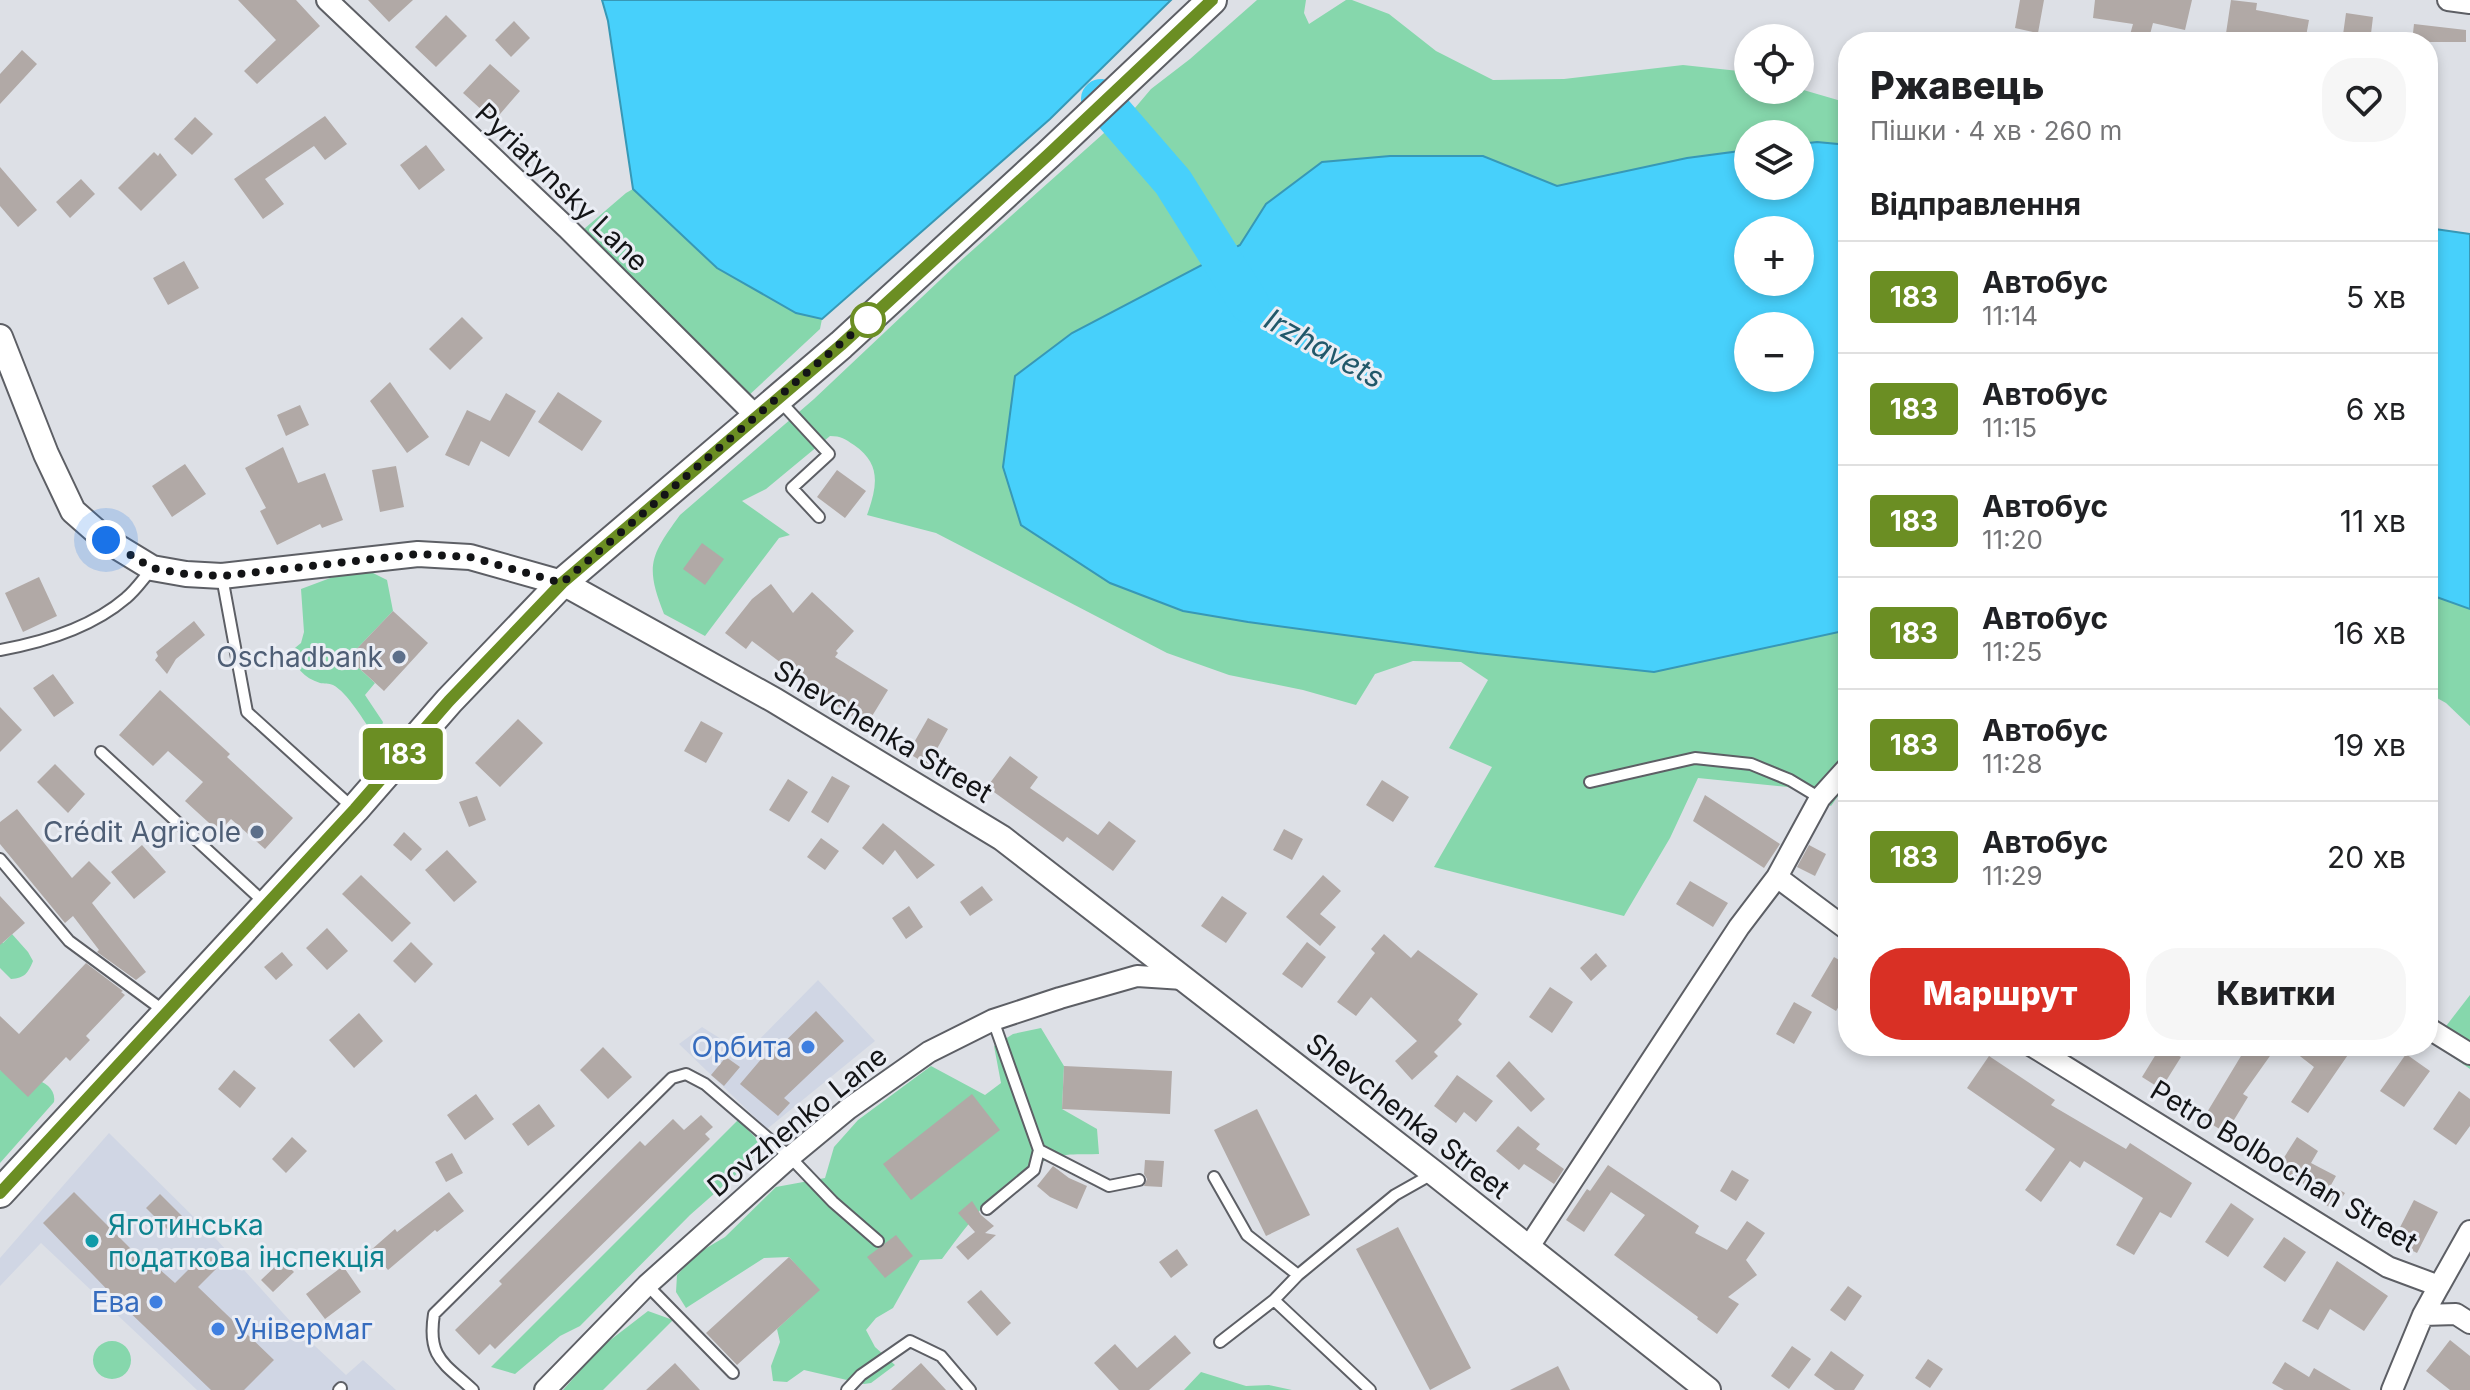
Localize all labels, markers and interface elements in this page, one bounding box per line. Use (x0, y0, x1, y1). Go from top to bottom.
map controls (1734, 24, 1814, 392)
button: locate (1734, 24, 1814, 104)
button: heart (2322, 58, 2406, 142)
text: Ржавець (1870, 62, 2044, 108)
street label: Pyriatynsky Lane (468, 96, 656, 278)
text: Пішки · 4 хв · 260 m (1870, 115, 2122, 146)
button: layers (1734, 120, 1814, 200)
text: Відправлення (1870, 186, 2081, 222)
button: + (1734, 216, 1814, 296)
text: Автобус (1982, 264, 2108, 300)
text: 5 хв (2346, 279, 2406, 315)
text: 183 (1890, 280, 1938, 314)
text: 11:14 (1982, 300, 2038, 331)
water label: Irzhavets (1259, 301, 1390, 396)
unlabelled marker (851, 303, 885, 337)
button: − (1734, 312, 1814, 392)
text: Автобус (1982, 376, 2108, 412)
text: 6 хв (2346, 391, 2406, 427)
text: 183 (1890, 392, 1938, 426)
text: 11:15 (1982, 412, 2037, 443)
text: Автобус (1982, 488, 2108, 524)
text: 11 хв (2340, 503, 2406, 539)
text: 183 (1890, 504, 1938, 538)
your location (86, 520, 126, 560)
text: 11:20 (1982, 524, 2043, 555)
text: Автобус (1982, 600, 2108, 636)
text: 16 хв (2333, 615, 2406, 651)
text: 183 (1890, 616, 1938, 650)
text: 11:25 (1982, 636, 2042, 667)
place label: Oschadbank (216, 640, 383, 674)
marker: Oschadbank (390, 648, 408, 666)
street label: Shevchenka Street (768, 652, 998, 810)
text: Автобус (1982, 712, 2108, 748)
text: 19 хв (2333, 727, 2406, 763)
line badge: 183 (357, 728, 449, 780)
text: 183 (1890, 728, 1938, 762)
text: 183 (379, 737, 427, 771)
text: 11:28 (1982, 748, 2043, 779)
place label: Crédit Agricole (43, 815, 241, 849)
marker: Crédit Agricole (248, 823, 266, 841)
text: Автобус (1982, 824, 2108, 860)
text: 20 хв (2327, 839, 2406, 875)
text: 183 (1890, 840, 1938, 874)
text: 11:29 (1982, 860, 2043, 891)
button: Маршрут (1870, 948, 2130, 1040)
button: Квитки (2146, 948, 2406, 1040)
street label: Shevchenka Street (1299, 1026, 1517, 1206)
place label: Орбита (692, 1030, 792, 1064)
street label: Dovzhenko Lane (700, 1038, 894, 1204)
marker: Орбита (799, 1038, 817, 1056)
street label: Petro Bolbochan Street (2144, 1073, 2424, 1259)
place label: Яготинська податкова інспекція (108, 1208, 385, 1274)
marker: Яготинська податкова інспекція (83, 1232, 101, 1250)
place label: Ева (92, 1285, 140, 1319)
marker: Ева (147, 1293, 165, 1311)
place label: Універмаг (234, 1312, 373, 1346)
marker: Універмаг (209, 1320, 227, 1338)

